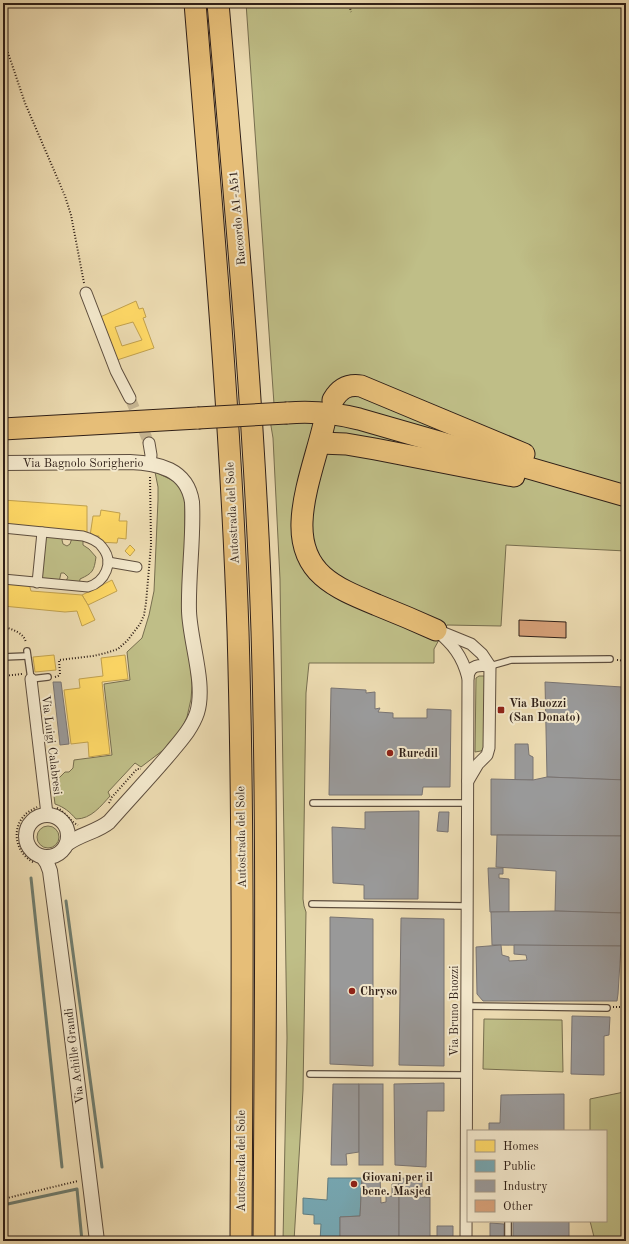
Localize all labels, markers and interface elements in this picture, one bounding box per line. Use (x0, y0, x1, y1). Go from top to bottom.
street label: Raccordo A1-A51 (227, 170, 248, 266)
street label: Via Bagnolo Sorigherio (22, 458, 144, 470)
street label: Autostrada del Sole (224, 461, 242, 564)
street label: Via Luigi Calabresi (39, 695, 63, 796)
place label: Via Buozzi (San Donato) (509, 698, 580, 724)
marker: Via Buozzi (San Donato) (496, 705, 506, 715)
marker: Ruredil (385, 748, 395, 758)
place label: Ruredil (398, 748, 438, 760)
street label: Autostrada del Sole (235, 785, 249, 888)
street label: Via Bruno Buozzi (449, 965, 461, 1057)
marker: Chryso (347, 986, 357, 996)
place label: Chryso (360, 986, 397, 998)
street label: Via Achille Grandi (63, 1007, 87, 1104)
street label: Autostrada del Sole (236, 1109, 248, 1212)
legend (467, 1130, 607, 1222)
text: Homes (503, 1141, 539, 1153)
text: Public (503, 1161, 535, 1173)
place label: Giovani per il bene. Masjed (362, 1172, 433, 1198)
marker: Giovani per il bene. Masjed (349, 1179, 359, 1189)
text: Industry (503, 1181, 548, 1193)
text: Other (503, 1201, 533, 1213)

